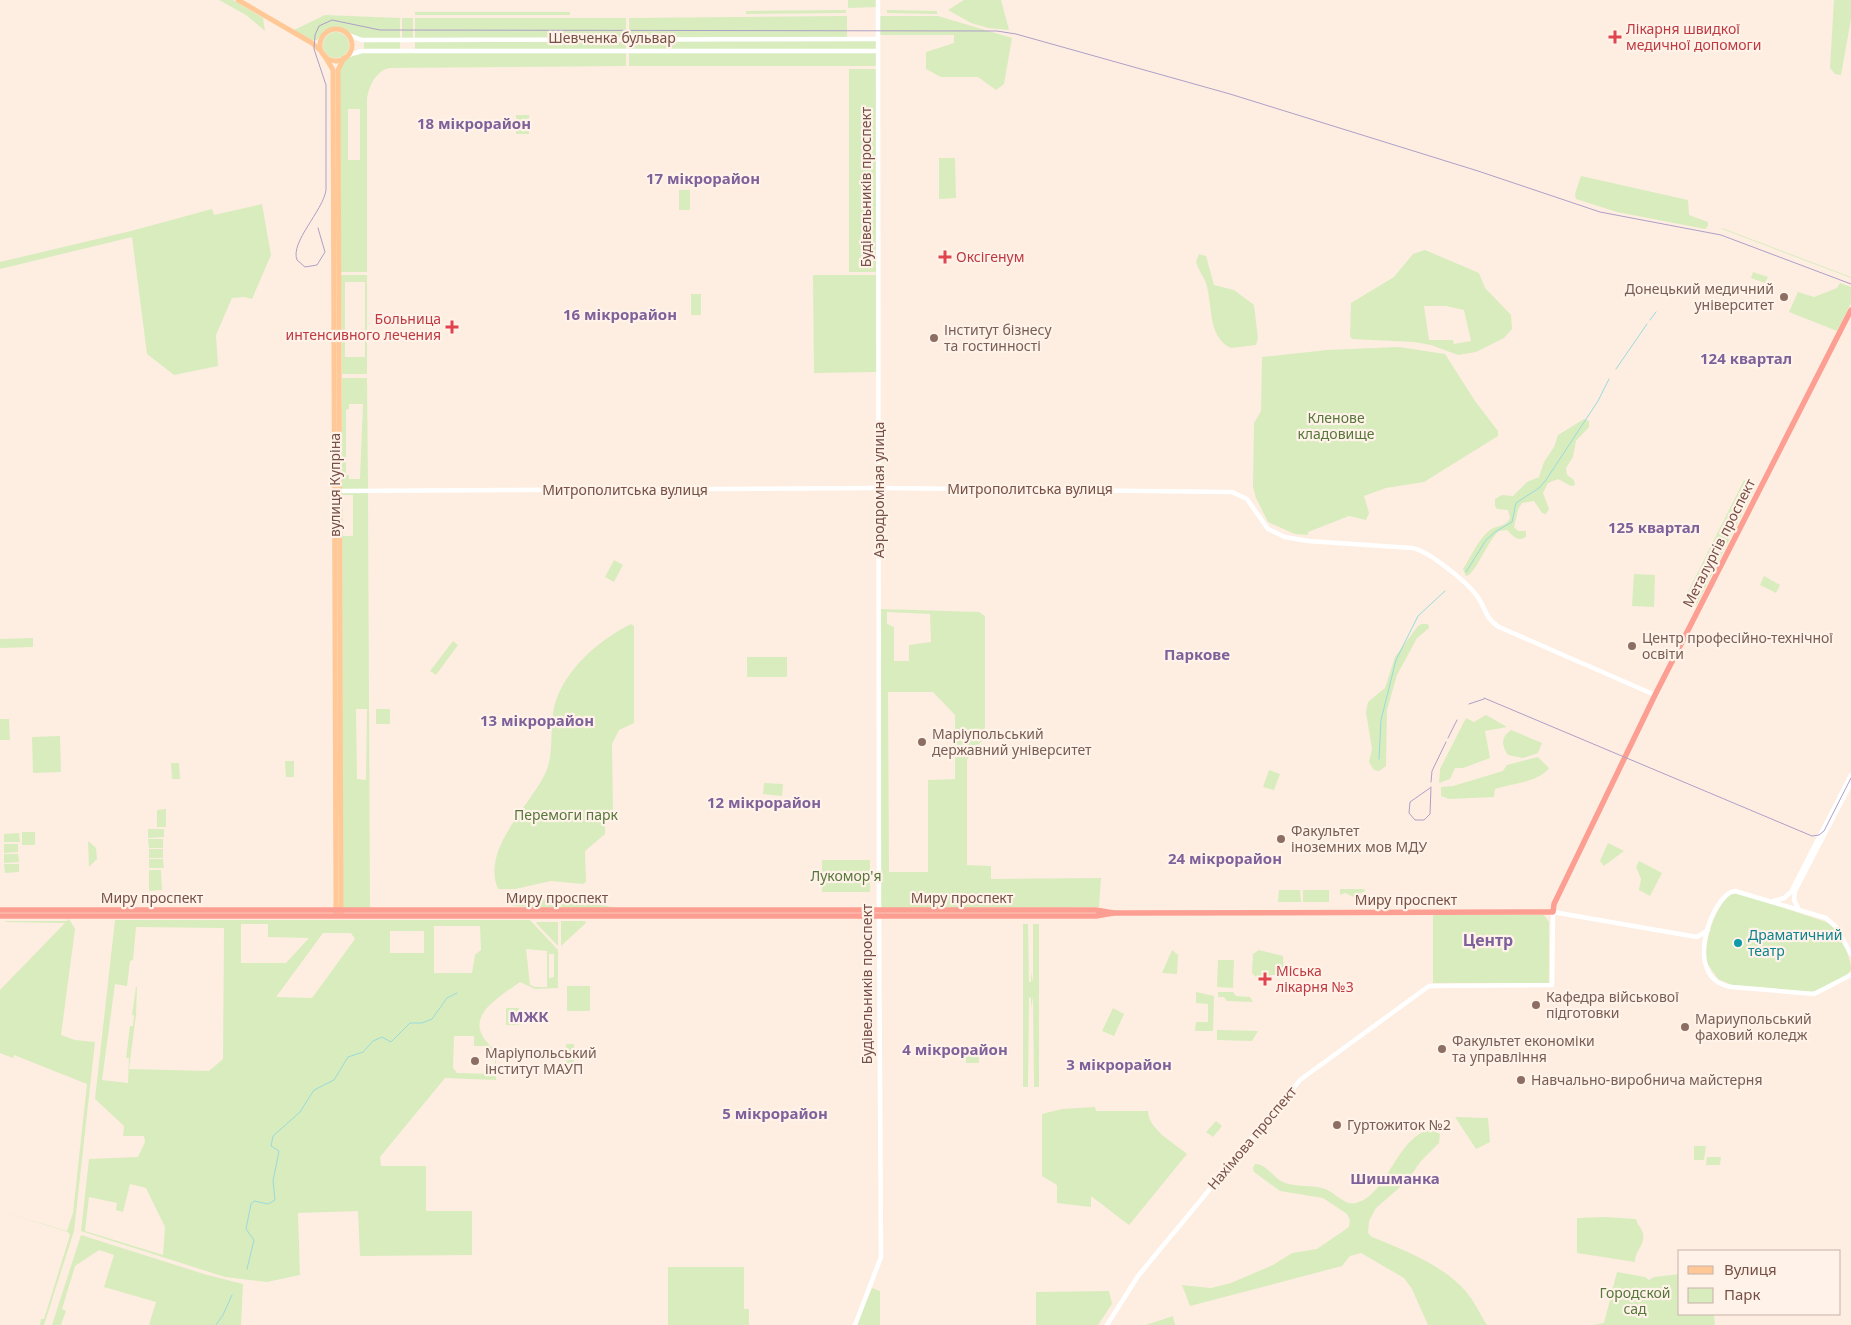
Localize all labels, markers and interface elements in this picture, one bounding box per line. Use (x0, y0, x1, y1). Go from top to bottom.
place label: Лікарня швидкої медичної допомоги (1626, 19, 1761, 54)
street label: Шевченка бульвар (548, 28, 676, 47)
marker: Лікарня швидкої медичної допомоги (1608, 30, 1622, 44)
street label: Будівельників проспект (856, 106, 875, 267)
district label: 18 мікрорайон (417, 113, 531, 133)
district label: 17 мікрорайон (646, 168, 760, 188)
place label: Оксігенум (956, 247, 1025, 266)
marker: Оксігенум (938, 250, 952, 264)
place label: Донецький медичний університет (1625, 279, 1774, 314)
marker: Донецький медичний університет (1778, 291, 1790, 303)
district label: 16 мікрорайон (563, 304, 677, 324)
place label: Больница интенсивного лечения (286, 309, 441, 344)
marker: Больница интенсивного лечения (445, 320, 459, 334)
place label: Інститут бізнесу та гостинності (944, 320, 1052, 355)
marker: Інститут бізнесу та гостинності (928, 332, 940, 344)
district label: 124 квартал (1700, 348, 1792, 368)
park label: Кленове кладовище (1297, 408, 1375, 443)
street label: Аэродромная улица (869, 422, 888, 558)
street label: вулиця Купріна (325, 433, 344, 537)
street label: Металургів проспект (1678, 475, 1759, 610)
street label: Митрополитська вулиця (947, 479, 1113, 498)
street label: Митрополитська вулиця (542, 480, 708, 499)
district label: 125 квартал (1608, 517, 1700, 537)
place label: Центр професійно-технічної освіти (1642, 628, 1833, 663)
marker: Центр професійно-технічної освіти (1626, 640, 1638, 652)
district label: Паркове (1164, 644, 1230, 664)
district label: 13 мікрорайон (480, 710, 594, 730)
place label: Маріупольський державний університет (932, 724, 1092, 759)
marker: Маріупольський державний університет (916, 736, 928, 748)
district label: 12 мікрорайон (707, 792, 821, 812)
park label: Перемоги парк (514, 805, 619, 824)
place label: Факультет іноземних мов МДУ (1291, 821, 1427, 856)
marker: Факультет іноземних мов МДУ (1275, 833, 1287, 845)
district label: 24 мікрорайон (1168, 848, 1282, 868)
park label: Лукомор'я (810, 866, 882, 885)
street label: Миру проспект (101, 888, 204, 907)
street label: Миру проспект (506, 888, 609, 907)
street label: Миру проспект (911, 888, 1014, 907)
street label: Миру проспект (1355, 890, 1458, 909)
street label: Будівельників проспект (857, 903, 876, 1064)
place label: Драматичний театр (1748, 925, 1842, 960)
district label: Центр (1463, 929, 1513, 951)
marker: Драматичний театр (1732, 937, 1744, 949)
place label: Міська лікарня №3 (1276, 961, 1354, 996)
marker: Міська лікарня №3 (1258, 972, 1272, 986)
place label: Кафедра військової підготовки (1546, 987, 1679, 1022)
marker: Кафедра військової підготовки (1530, 999, 1542, 1011)
district label: МЖК (509, 1006, 549, 1026)
place label: Мариупольський фаховий коледж (1695, 1009, 1812, 1044)
marker: Мариупольський фаховий коледж (1679, 1021, 1691, 1033)
place label: Факультет економіки та управління (1452, 1031, 1595, 1066)
district label: 4 мікрорайон (902, 1039, 1008, 1059)
place label: Маріупольський інститут МАУП (485, 1043, 597, 1078)
marker: Факультет економіки та управління (1436, 1043, 1448, 1055)
district label: 3 мікрорайон (1066, 1054, 1172, 1074)
marker: Маріупольський інститут МАУП (469, 1055, 481, 1067)
place label: Навчально-виробнича майстерня (1531, 1070, 1763, 1089)
marker: Навчально-виробнича майстерня (1515, 1074, 1527, 1086)
street label: Нахімова проспект (1203, 1082, 1301, 1193)
district label: 5 мікрорайон (722, 1103, 828, 1123)
place label: Гуртожиток №2 (1347, 1115, 1451, 1134)
marker: Гуртожиток №2 (1331, 1119, 1343, 1131)
district label: Шишманка (1350, 1168, 1440, 1188)
legend (1678, 1250, 1841, 1315)
text: Вулиця (1724, 1259, 1777, 1279)
park label: Городской сад (1599, 1283, 1671, 1318)
text: Парк (1724, 1284, 1760, 1304)

